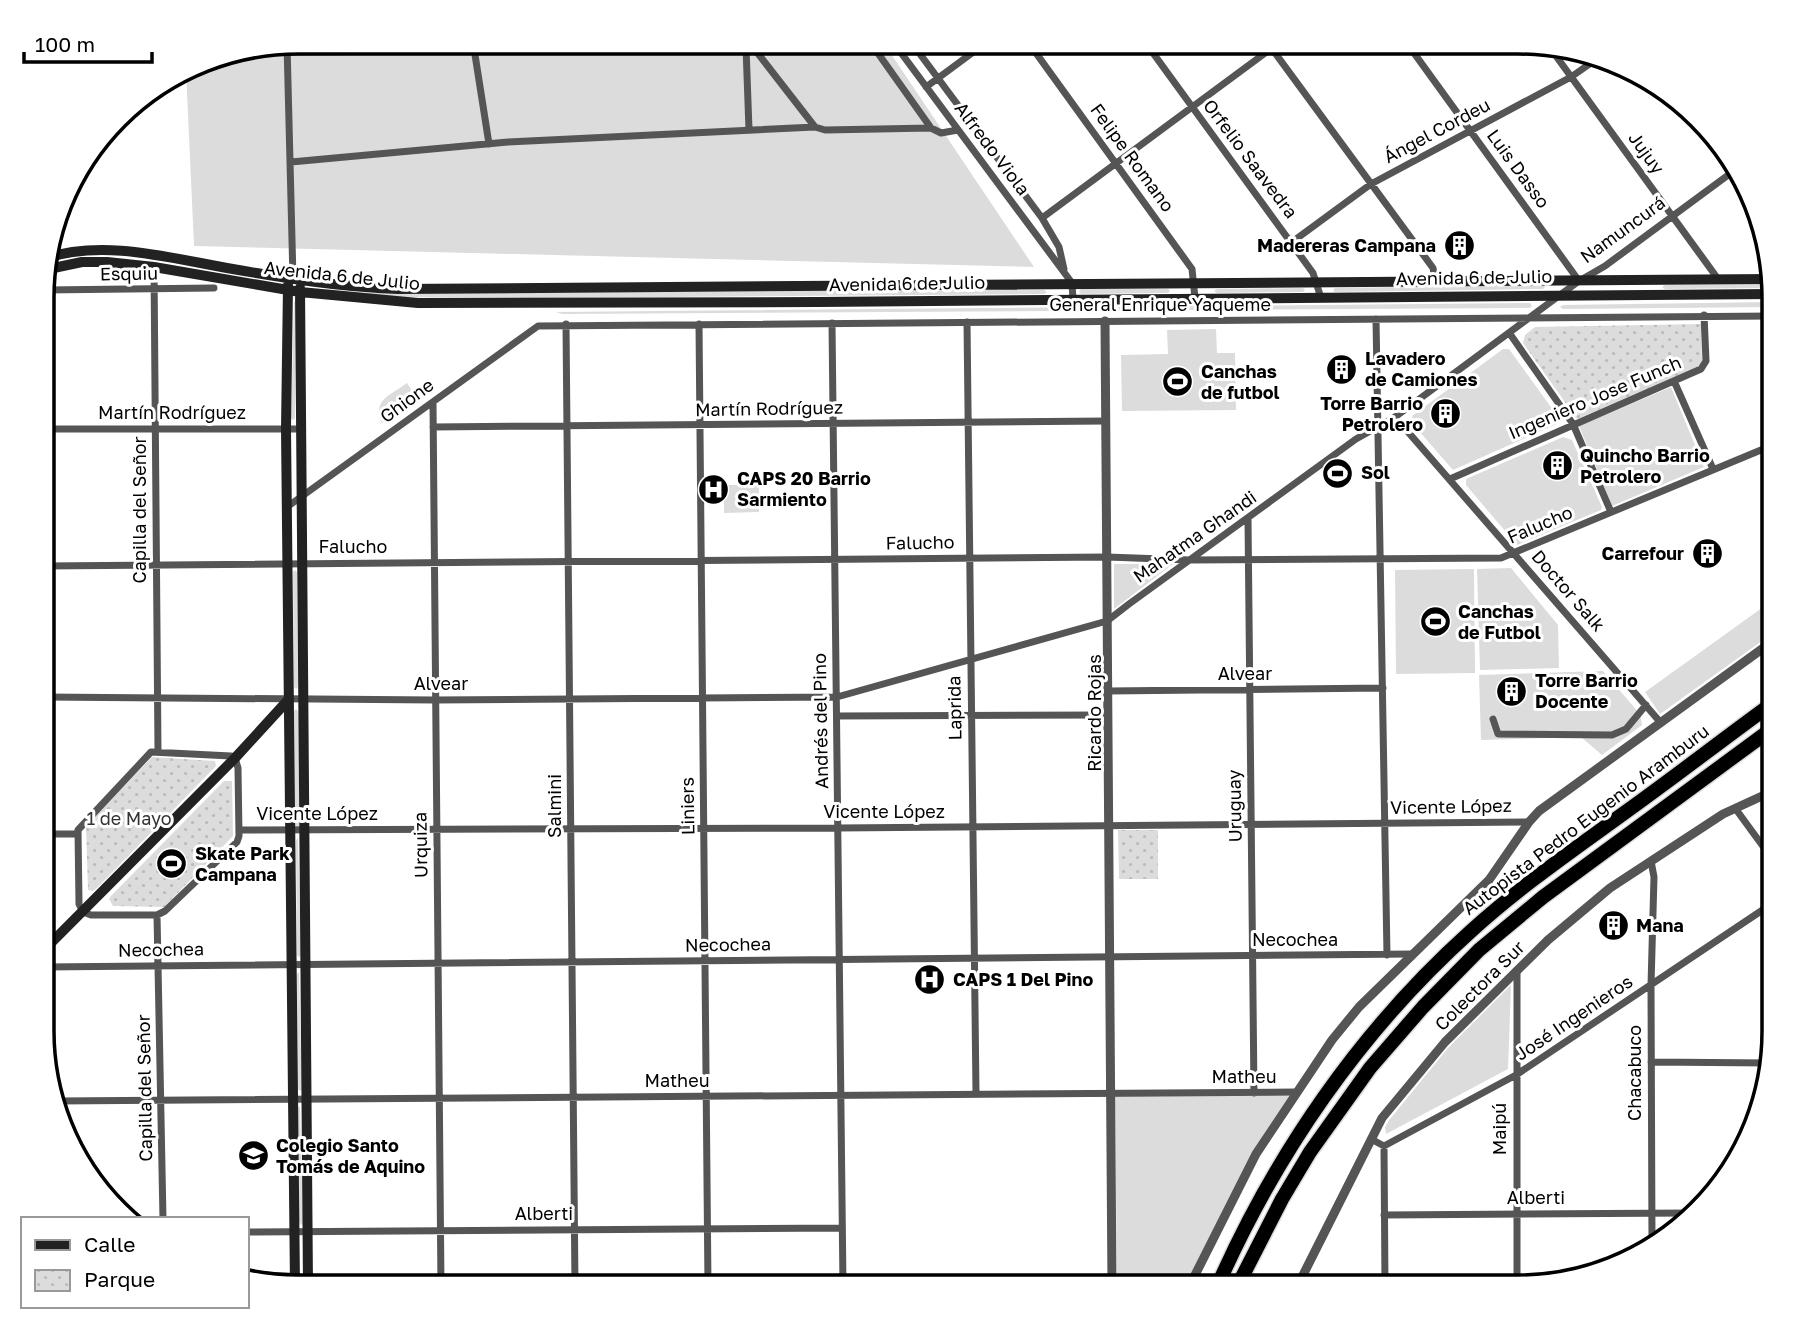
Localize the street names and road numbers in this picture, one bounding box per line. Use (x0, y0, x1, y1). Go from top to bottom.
street label: Ángel Cordeu (1380, 93, 1493, 167)
street label: Orfelio Saavedra (1199, 95, 1303, 222)
street label: Alfredo Viola (951, 97, 1035, 199)
street label: Felipe Romano (1086, 99, 1179, 216)
street label: Luis Dasso (1483, 125, 1555, 212)
street label: Jujuy (1624, 127, 1669, 178)
street label: Namuncurá (1576, 191, 1669, 267)
street label: Avenida 6 de Julio (263, 256, 421, 294)
street label: Esquiu (100, 261, 158, 285)
street label: Avenida 6 de Julio (1396, 265, 1552, 289)
street label: Avenida 6 de Julio (829, 271, 985, 295)
street label: General Enrique Yaqueme (1049, 293, 1271, 315)
street label: Ingeniero Jose Funch (1505, 351, 1684, 443)
street label: Ghione (375, 373, 438, 427)
street label: Martín Rodríguez (695, 396, 843, 420)
street label: Martín Rodríguez (98, 401, 246, 423)
street label: Capilla del Señor (128, 436, 150, 584)
street label: Mahatma Ghandi (1129, 485, 1260, 587)
street label: Falucho (1504, 501, 1576, 548)
street label: Falucho (885, 530, 955, 554)
street label: Falucho (319, 535, 387, 557)
street label: Doctor Salk (1528, 545, 1610, 635)
street label: Andrés del Pino (808, 653, 832, 789)
street label: Ricardo Rojas (1083, 654, 1105, 772)
street label: Alvear (1218, 662, 1272, 684)
street label: Alvear (414, 672, 468, 694)
street label: Laprida (942, 675, 966, 741)
street label: Autopista Pedro Eugenio Aramburu (1458, 719, 1713, 919)
street label: Uruguay (1222, 769, 1246, 843)
street label: Salmini (543, 774, 565, 838)
street label: Liniers (675, 777, 699, 835)
street label: Vicente López (1390, 794, 1512, 818)
street label: Vicente López (823, 800, 945, 822)
street label: Vicente López (256, 802, 378, 824)
street label: Urquiza (408, 812, 432, 878)
street label: Necochea (1252, 928, 1338, 950)
street label: Necochea (685, 932, 771, 956)
street label: Colectora Sur (1430, 936, 1529, 1035)
street label: Necochea (118, 937, 204, 961)
street label: José Ingenieros (1510, 970, 1636, 1065)
street label: Capilla del Señor (132, 1014, 156, 1162)
street label: Chacabuco (1623, 1025, 1645, 1121)
street label: Matheu (1211, 1065, 1277, 1087)
street label: Matheu (644, 1069, 710, 1091)
street label: Maipú (1488, 1103, 1510, 1155)
street label: Alberti (1507, 1186, 1565, 1208)
street label: Alberti (515, 1202, 573, 1224)

